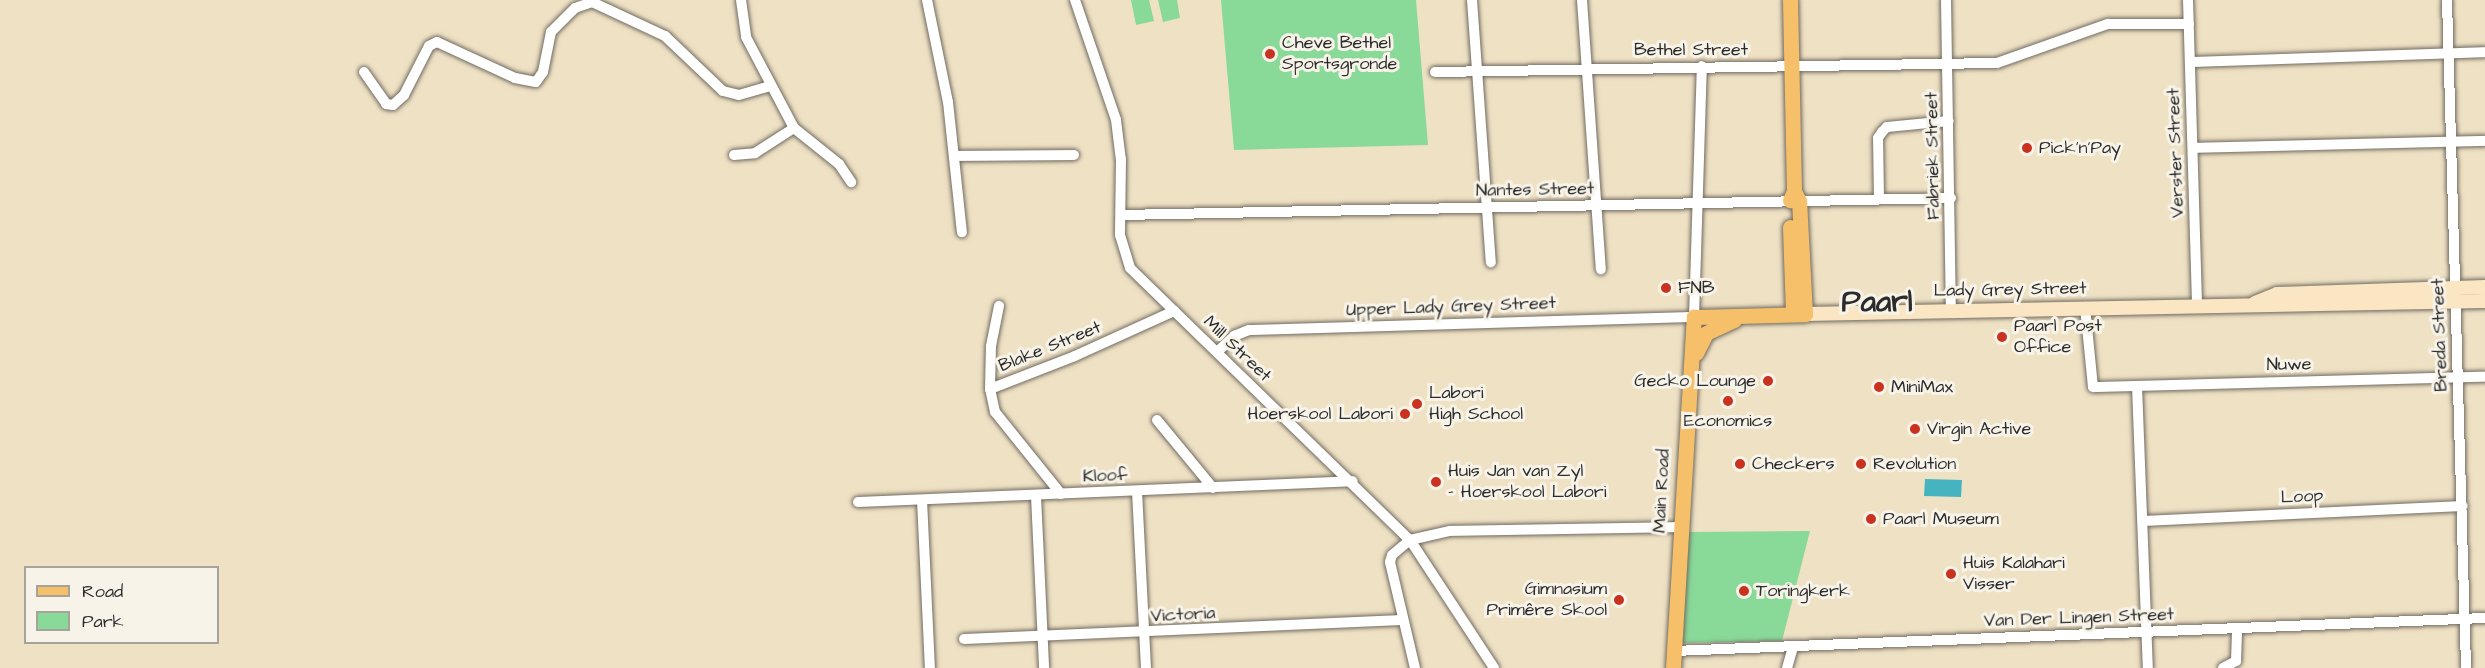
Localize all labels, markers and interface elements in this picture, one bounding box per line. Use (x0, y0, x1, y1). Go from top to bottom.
place label: Cheve Bethel Sportsgronde (1282, 33, 1397, 76)
street label: Bethel Street (1634, 39, 1748, 61)
marker: Cheve Bethel Sportsgronde (1263, 47, 1277, 61)
street label: Verster Street (2163, 88, 2189, 218)
street label: Fabriek Street (1921, 92, 1945, 220)
place label: Pick'n'Pay (2039, 137, 2121, 159)
marker: Pick'n'Pay (2020, 141, 2034, 155)
street label: Nantes Street (1476, 178, 1594, 202)
place label: FNB (1678, 277, 1715, 299)
street label: Lady Grey Street (1933, 278, 2087, 302)
street label: Breda Street (2427, 278, 2453, 392)
marker: FNB (1659, 281, 1673, 295)
district label: Paarl (1842, 284, 1912, 320)
street label: Upper Lady Grey Street (1346, 293, 1556, 321)
street label: Mill Street (1199, 311, 1275, 387)
place label: Paarl Post Office (2014, 316, 2102, 358)
street label: Blake Street (996, 317, 1104, 377)
marker: Paarl Post Office (1995, 330, 2009, 344)
street label: Nuwe (2266, 354, 2312, 376)
place label: Gecko Lounge (1634, 370, 1756, 392)
marker: Gecko Lounge (1761, 374, 1775, 388)
place label: MiniMax (1891, 376, 1953, 398)
marker: MiniMax (1872, 380, 1886, 394)
place label: Labori High School (1429, 383, 1523, 426)
marker: Economics (1721, 394, 1735, 408)
marker: Labori High School (1410, 397, 1424, 411)
place label: Hoerskool Labori (1247, 403, 1393, 425)
marker: Hoerskool Labori (1398, 407, 1412, 421)
place label: Economics (1684, 410, 1772, 432)
place label: Virgin Active (1927, 418, 2031, 440)
marker: Virgin Active (1908, 422, 1922, 436)
street label: Main Road (1649, 448, 1675, 534)
place label: Checkers (1752, 453, 1835, 475)
place label: Revolution (1873, 453, 1956, 475)
marker: Checkers (1733, 457, 1747, 471)
marker: Revolution (1854, 457, 1868, 471)
place label: Huis Jan van Zyl - Hoerskool Labori (1448, 461, 1606, 504)
street label: Kloof (1082, 464, 1128, 488)
marker: Huis Jan van Zyl - Hoerskool Labori (1429, 475, 1443, 489)
street label: Loop (2280, 485, 2324, 509)
place label: Paarl Museum (1883, 508, 1999, 530)
marker: Paarl Museum (1864, 512, 1878, 526)
place label: Huis Kalahari Visser (1963, 553, 2065, 596)
legend (24, 566, 219, 644)
marker: Huis Kalahari Visser (1944, 567, 1958, 581)
text: Road (82, 579, 123, 604)
place label: Gimnasium Primêre Skool (1487, 579, 1607, 622)
place label: Toringkerk (1756, 580, 1850, 602)
marker: Toringkerk (1737, 584, 1751, 598)
marker: Gimnasium Primêre Skool (1612, 593, 1626, 607)
street label: Victoria (1150, 603, 1216, 627)
street label: Van Der Lingen Street (1984, 604, 2174, 632)
text: Park (82, 609, 124, 634)

